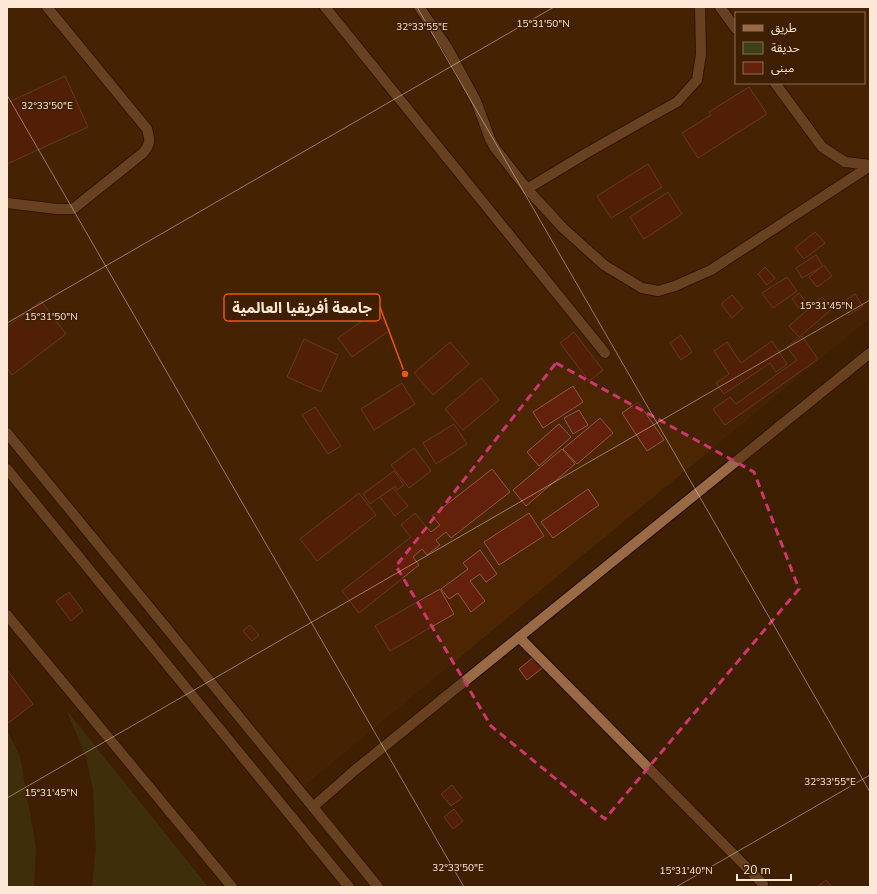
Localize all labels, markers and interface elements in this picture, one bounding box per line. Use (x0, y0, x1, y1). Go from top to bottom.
legend (735, 12, 865, 84)
text: 15°31'50"N (516, 17, 570, 31)
text: 32°33'55"E (396, 20, 448, 34)
text: طريق (771, 20, 797, 36)
text: حديقة (771, 40, 800, 56)
text: مبنى (771, 60, 794, 76)
text: 32°33'50"E (21, 99, 73, 113)
callout: جامعة أفريقيا العالمية (224, 294, 380, 321)
text: جامعة أفريقيا العالمية (232, 298, 372, 318)
text: 15°31'45"N (799, 299, 853, 313)
text: 15°31'50"N (24, 310, 78, 324)
text: 32°33'55"E (804, 775, 856, 789)
text: 15°31'45"N (24, 786, 78, 800)
scale bar (737, 856, 791, 882)
text: 32°33'50"E (432, 861, 484, 875)
text: 20 m (743, 862, 771, 878)
text: 15°31'40"N (659, 864, 713, 878)

